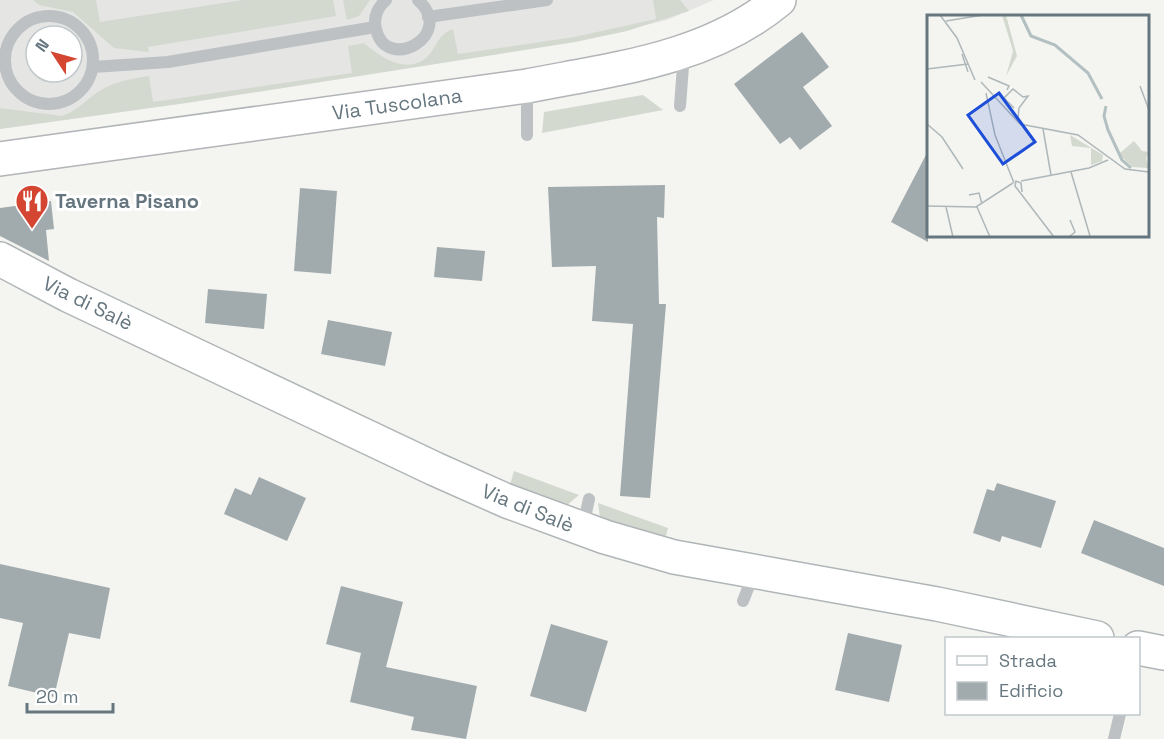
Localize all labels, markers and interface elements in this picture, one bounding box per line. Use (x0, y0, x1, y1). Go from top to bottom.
inset map (927, 15, 1149, 237)
north arrow (24, 24, 84, 84)
text: N (31, 35, 54, 56)
street label: Via Tuscolana (330, 82, 464, 126)
restaurant icon: Taverna Pisano (14, 183, 50, 230)
place label: Taverna Pisano (55, 188, 199, 214)
street label: Via di Salè (39, 270, 137, 336)
street label: Via di Salè (478, 478, 578, 538)
legend (945, 637, 1140, 715)
text: Strada (999, 649, 1057, 672)
scale bar (27, 676, 112, 714)
text: Edificio (999, 679, 1063, 702)
text: 20 m (36, 685, 79, 708)

